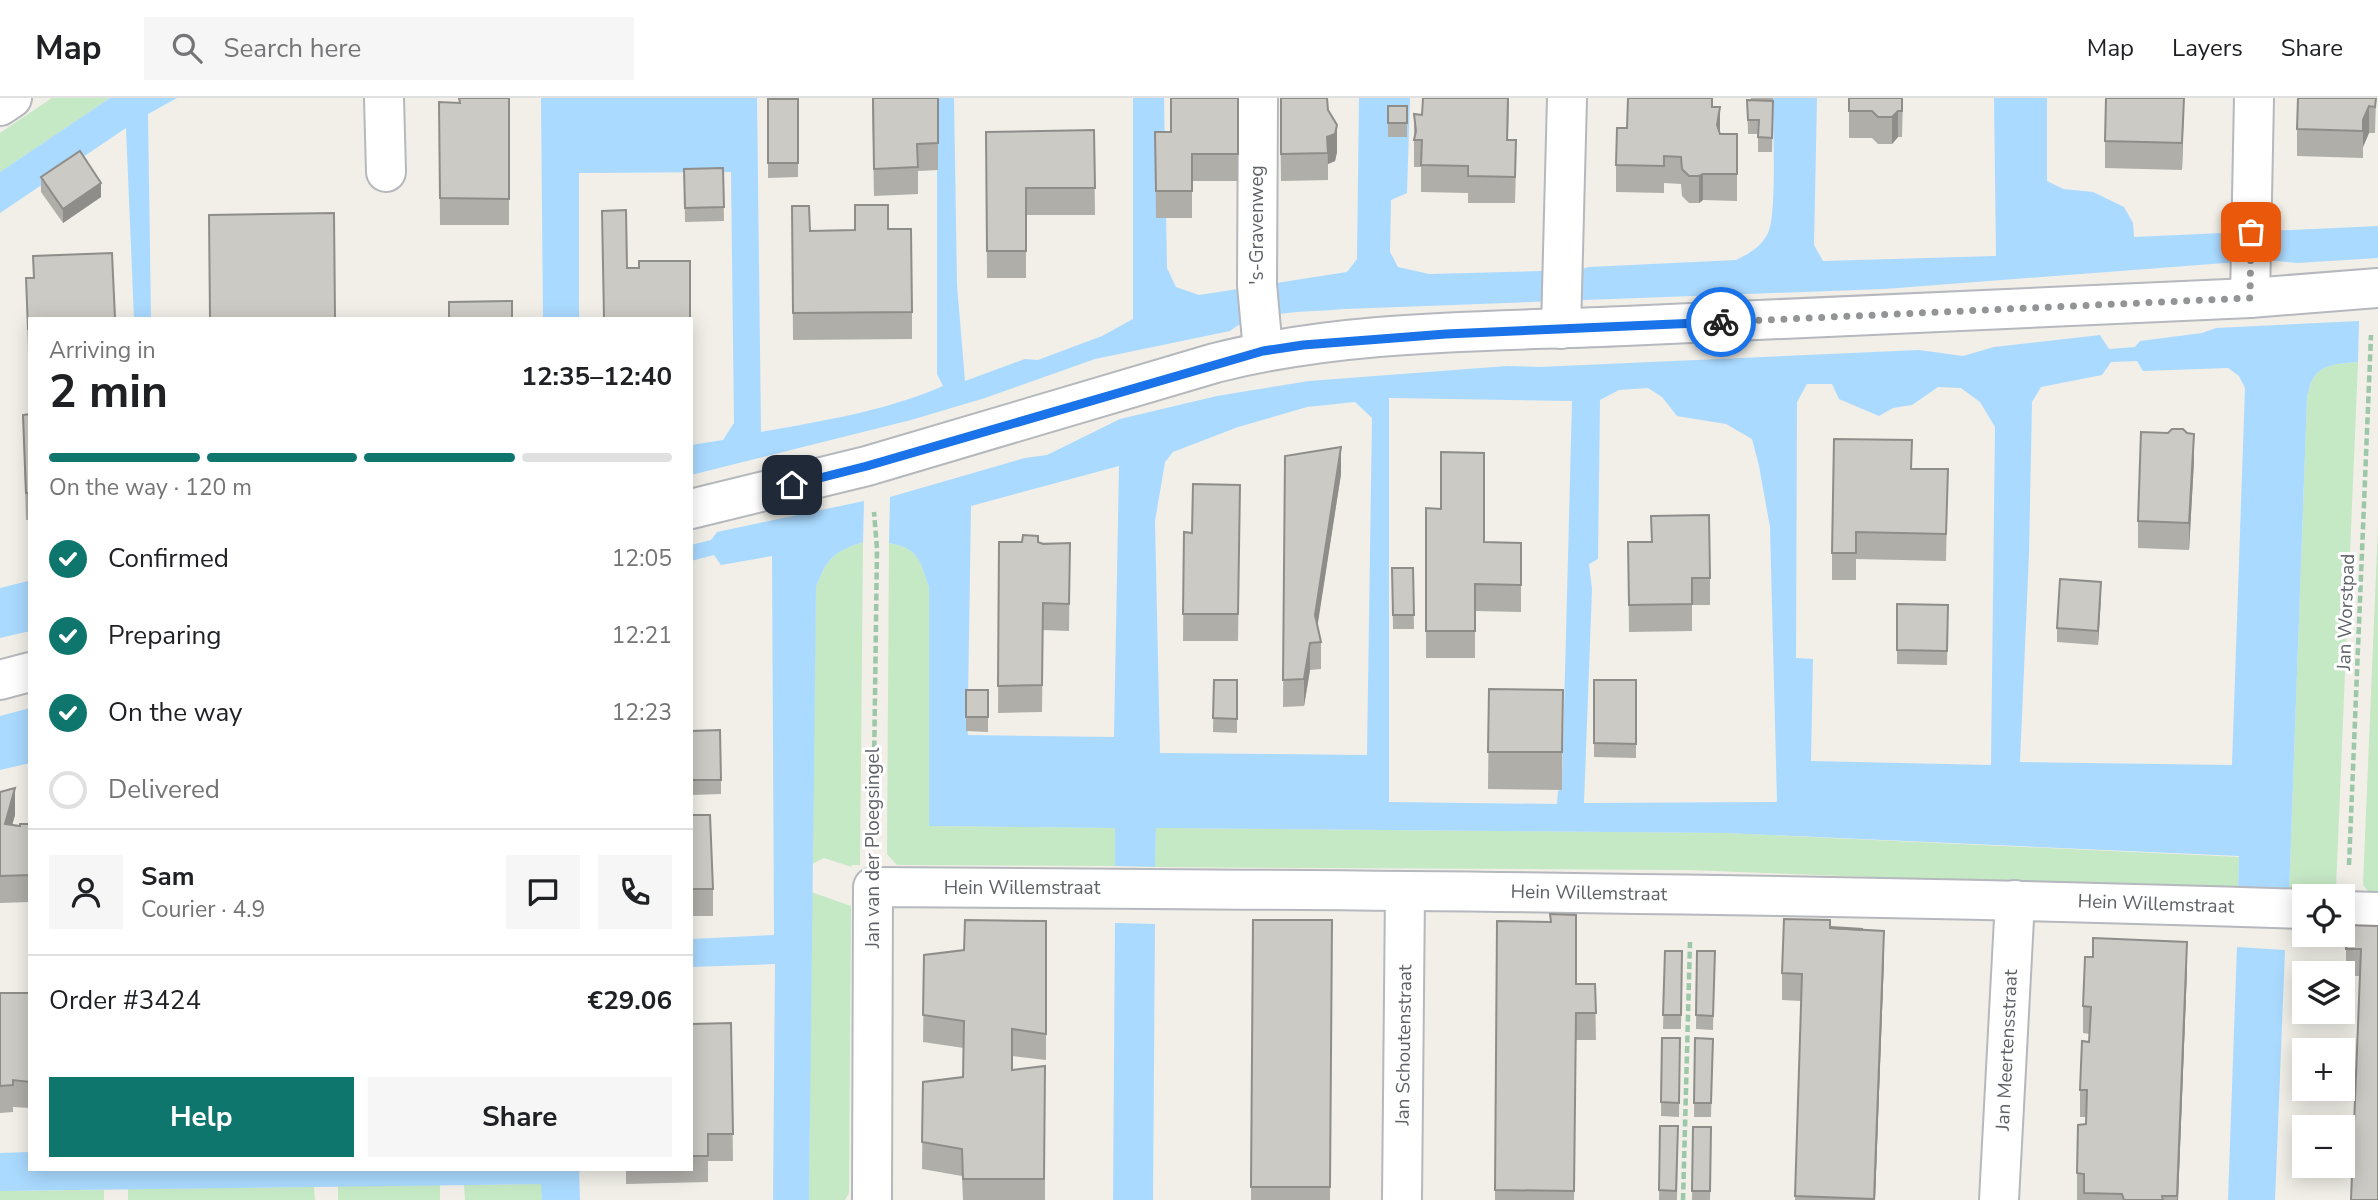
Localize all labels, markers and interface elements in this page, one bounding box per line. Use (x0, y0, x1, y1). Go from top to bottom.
search box (144, 17, 634, 80)
text: Map (35, 26, 102, 71)
icon: search (168, 29, 206, 67)
text: Search here (224, 31, 361, 66)
text: Map (2087, 32, 2134, 64)
text: Layers (2172, 32, 2243, 64)
text: Share (2281, 32, 2343, 64)
street label: 's-Gravenweg (1244, 165, 1270, 285)
pin (2221, 202, 2281, 262)
icon: bag (2232, 213, 2270, 251)
courier (1686, 287, 1756, 357)
icon: bike (1702, 303, 1740, 341)
text: Arriving in (49, 335, 156, 366)
text: 12:35–12:40 (521, 359, 672, 394)
text: 2 min (49, 360, 168, 423)
pin (762, 455, 822, 515)
icon: home (773, 466, 811, 504)
text: On the way · 120 m (49, 472, 252, 503)
icon: check (49, 540, 87, 578)
text: Confirmed (108, 541, 229, 576)
text: 12:05 (612, 543, 672, 574)
street label: Jan Worstpad (2331, 553, 2361, 672)
icon: check (49, 617, 87, 655)
text: Preparing (108, 618, 221, 653)
text: 12:21 (612, 620, 672, 651)
icon: check (49, 694, 87, 732)
text: On the way (108, 695, 242, 730)
text: 12:23 (612, 697, 672, 728)
street label: Jan van der Ploegsingel (860, 747, 886, 949)
text: Delivered (108, 772, 220, 807)
button: person (49, 855, 123, 929)
button: chat (506, 855, 580, 929)
button: phone (598, 855, 672, 929)
text: Sam (141, 859, 194, 894)
street label: Hein Willemstraat (944, 875, 1101, 901)
street label: Hein Willemstraat (1510, 879, 1668, 907)
map controls (2292, 884, 2355, 1178)
button: locate (2292, 884, 2355, 947)
street label: Hein Willemstraat (2077, 888, 2235, 920)
text: Courier · 4.9 (141, 894, 265, 925)
button: layers (2292, 961, 2355, 1024)
street label: Jan Schoutenstraat (1390, 964, 1418, 1127)
street label: Jan Meertensstraat (1990, 968, 2024, 1132)
text: Order #3424 (49, 983, 201, 1018)
text: €29.06 (588, 983, 672, 1018)
button: + (2292, 1038, 2355, 1101)
button: Help (49, 1077, 354, 1157)
button: Share (368, 1077, 672, 1157)
button: − (2292, 1115, 2355, 1178)

